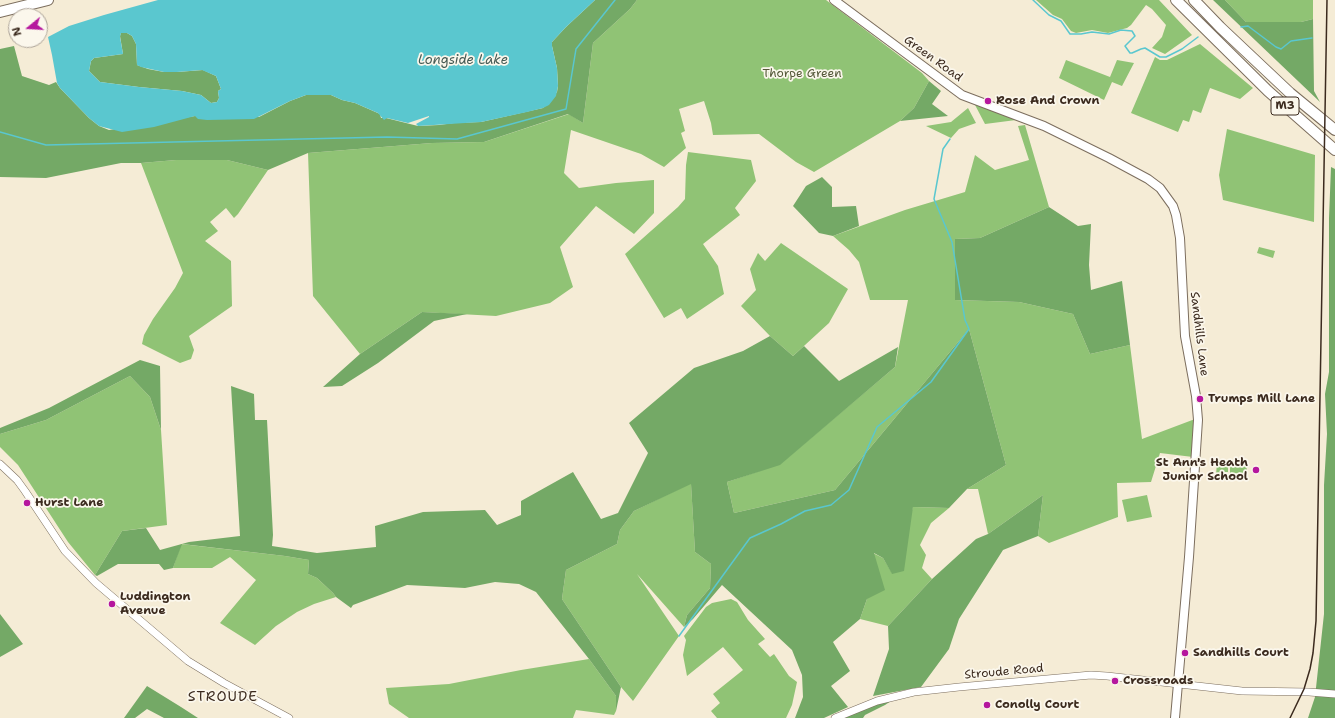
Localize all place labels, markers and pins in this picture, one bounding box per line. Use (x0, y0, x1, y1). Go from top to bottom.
place label: Rose And Crown (996, 94, 1099, 108)
marker: Rose And Crown (983, 96, 993, 106)
place label: Trumps Mill Lane (1208, 392, 1315, 406)
marker: Trumps Mill Lane (1195, 394, 1205, 404)
place label: St Ann's Heath Junior School (1156, 456, 1248, 484)
marker: St Ann's Heath Junior School (1251, 465, 1261, 475)
place label: Hurst Lane (35, 496, 103, 510)
marker: Hurst Lane (22, 498, 32, 508)
place label: Luddington Avenue (120, 590, 191, 618)
marker: Luddington Avenue (107, 599, 117, 609)
place label: Sandhills Court (1193, 646, 1289, 660)
marker: Sandhills Court (1180, 648, 1190, 658)
place label: Crossroads (1123, 674, 1193, 688)
marker: Crossroads (1110, 676, 1120, 686)
place label: Conolly Court (995, 698, 1079, 712)
marker: Conolly Court (982, 700, 992, 710)

